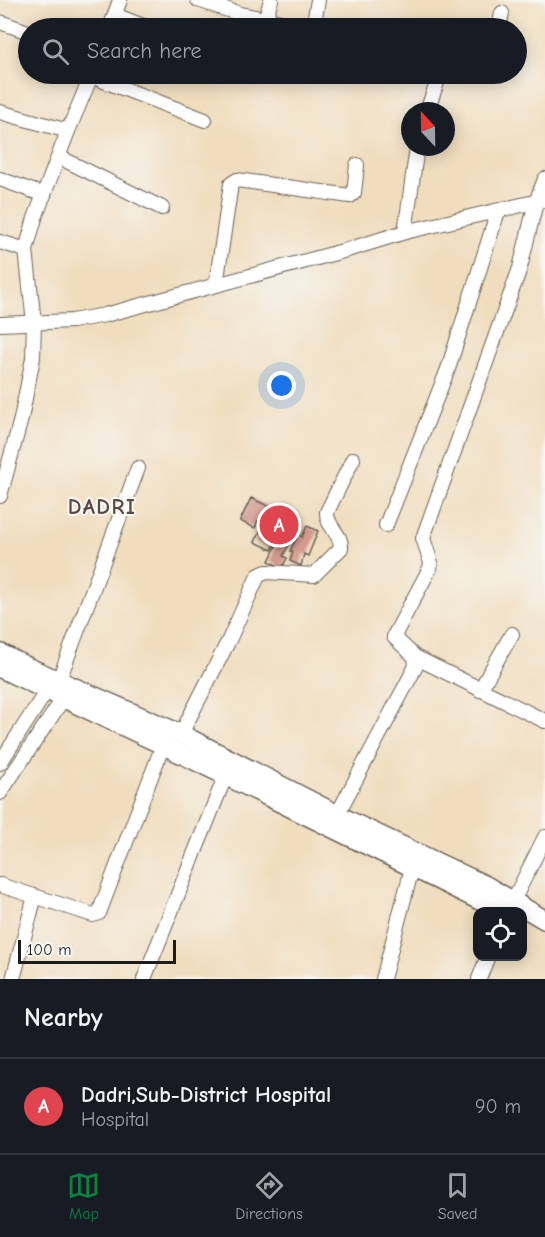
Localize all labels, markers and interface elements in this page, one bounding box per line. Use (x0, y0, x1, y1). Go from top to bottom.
search box (18, 18, 527, 84)
icon: search (39, 35, 72, 68)
text: Search here (87, 38, 202, 64)
north arrow (401, 102, 455, 156)
your location (267, 371, 296, 400)
district label: DADRI (68, 494, 136, 520)
pin: A (260, 502, 298, 548)
map controls (473, 907, 527, 961)
button: locate (473, 907, 527, 961)
scale bar (18, 937, 176, 964)
text: 100 m (27, 941, 71, 959)
text: Nearby (24, 1003, 103, 1033)
text: Dadri,Sub-District Hospital (81, 1082, 331, 1108)
text: A (38, 1095, 49, 1118)
text: 90 m (475, 1095, 521, 1118)
text: Hospital (81, 1108, 149, 1131)
tab: Map (67, 1169, 100, 1223)
tab: Directions (235, 1169, 303, 1223)
tab: Saved (438, 1169, 478, 1223)

